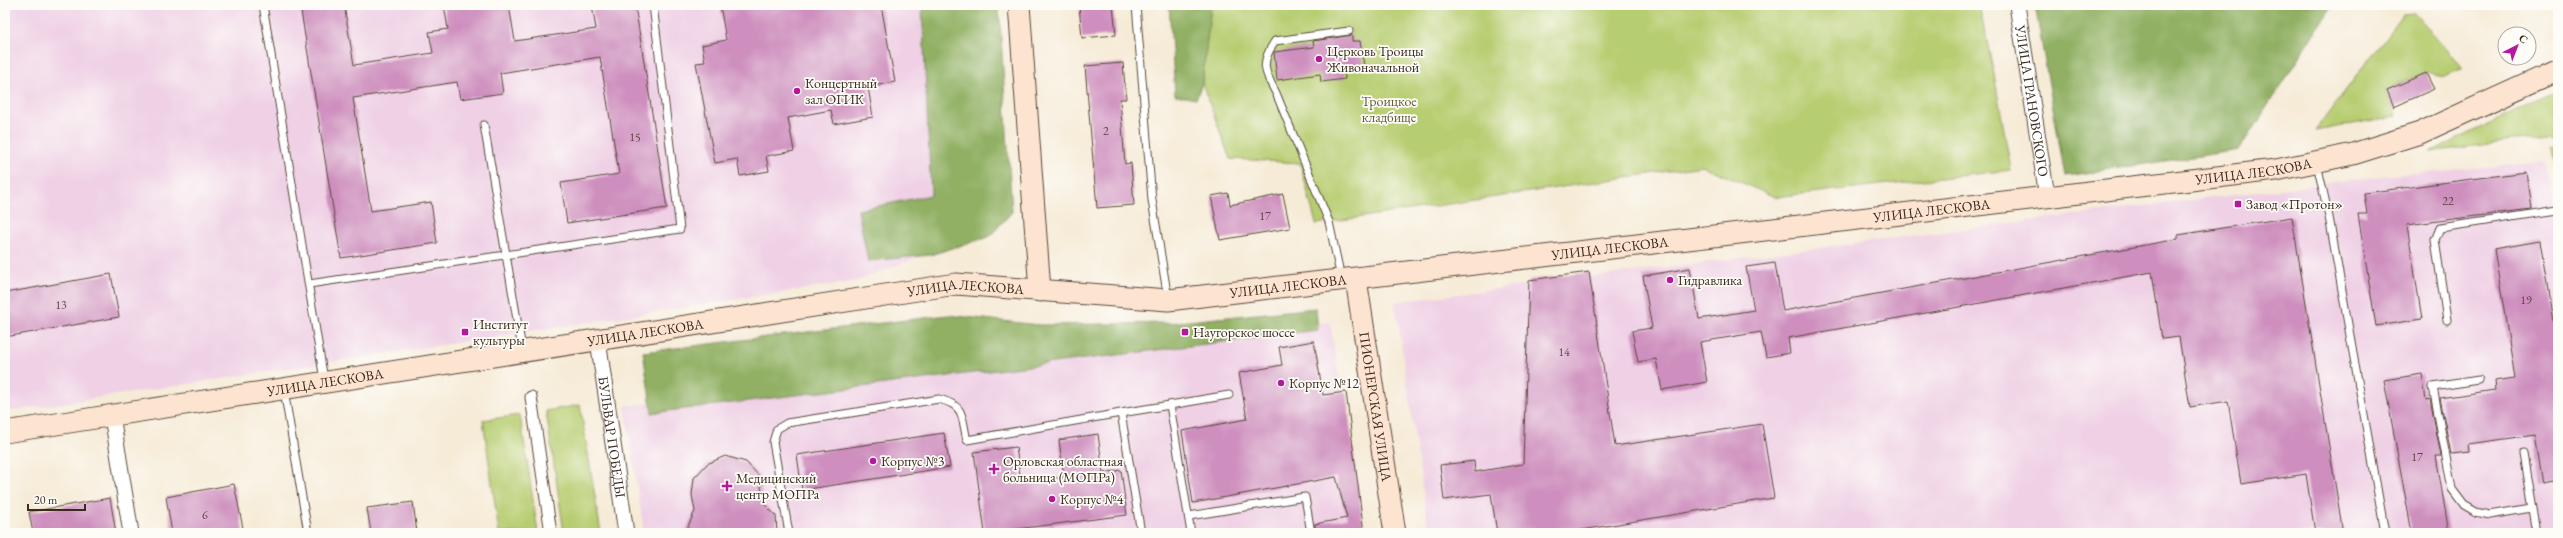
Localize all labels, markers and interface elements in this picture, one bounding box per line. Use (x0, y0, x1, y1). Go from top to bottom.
street label: УЛИЦА ГРАНОВСКОГО (2011, 23, 2053, 178)
north arrow (2497, 26, 2537, 66)
text: С (2516, 31, 2531, 47)
place label: Церковь Троицы Живоначальной (1326, 42, 1424, 76)
marker: Церковь Троицы Живоначальной (1314, 54, 1324, 64)
place label: Концертный зал ОГИК (805, 74, 878, 108)
marker: Концертный зал ОГИК (792, 86, 802, 96)
park label: Троицкое кладбище (1361, 92, 1417, 126)
house number: 2 (1103, 123, 1109, 139)
house number: 15 (629, 129, 641, 145)
street label: УЛИЦА ЛЕСКОВА (2193, 154, 2314, 189)
house number: 22 (2442, 193, 2454, 209)
street label: УЛИЦА ЛЕСКОВА (1871, 195, 1991, 226)
place label: Завод «Протон» (2246, 195, 2343, 213)
marker: Завод «Протон» (2233, 199, 2243, 209)
house number: 17 (1259, 208, 1271, 224)
street label: УЛИЦА ЛЕСКОВА (1549, 232, 1670, 264)
street label: УЛИЦА ЛЕСКОВА (1228, 270, 1348, 302)
place label: Гидравлика (1678, 271, 1743, 289)
street label: УЛИЦА ЛЕСКОВА (905, 275, 1025, 301)
marker: Гидравлика (1665, 275, 1675, 285)
house number: 19 (2520, 292, 2532, 308)
house number: 13 (55, 297, 67, 313)
street label: УЛИЦА ЛЕСКОВА (585, 314, 705, 350)
place label: Институт культуры (473, 315, 528, 349)
place label: Наугорское шоссе (1193, 323, 1296, 341)
marker: Институт культуры (460, 327, 470, 337)
marker: Наугорское шоссе (1180, 327, 1190, 337)
street label: ПИОНЕРСКАЯ УЛИЦА (1355, 330, 1396, 483)
house number: 14 (1558, 344, 1570, 360)
street label: УЛИЦА ЛЕСКОВА (265, 364, 385, 400)
place label: Корпус №12 (1289, 374, 1359, 392)
street label: БУЛЬВАР ПОБЕДЫ (594, 375, 630, 499)
marker: Корпус №12 (1276, 378, 1286, 388)
house number: 17 (2411, 449, 2423, 465)
place label: Корпус №3 (881, 452, 945, 470)
place label: Орловская областная больница (МОПРа) (1003, 452, 1123, 486)
marker: Корпус №3 (868, 456, 878, 466)
marker: Орловская областная больница (МОПРа) (988, 463, 1000, 475)
place label: Медицинский центр МОПРа (736, 469, 820, 503)
marker: Медицинский центр МОПРа (721, 480, 733, 492)
scale bar (28, 486, 85, 512)
place label: Корпус №4 (1060, 490, 1124, 508)
text: 20 m (34, 492, 58, 508)
marker: Корпус №4 (1047, 494, 1057, 504)
house number: 6 (202, 507, 208, 523)

